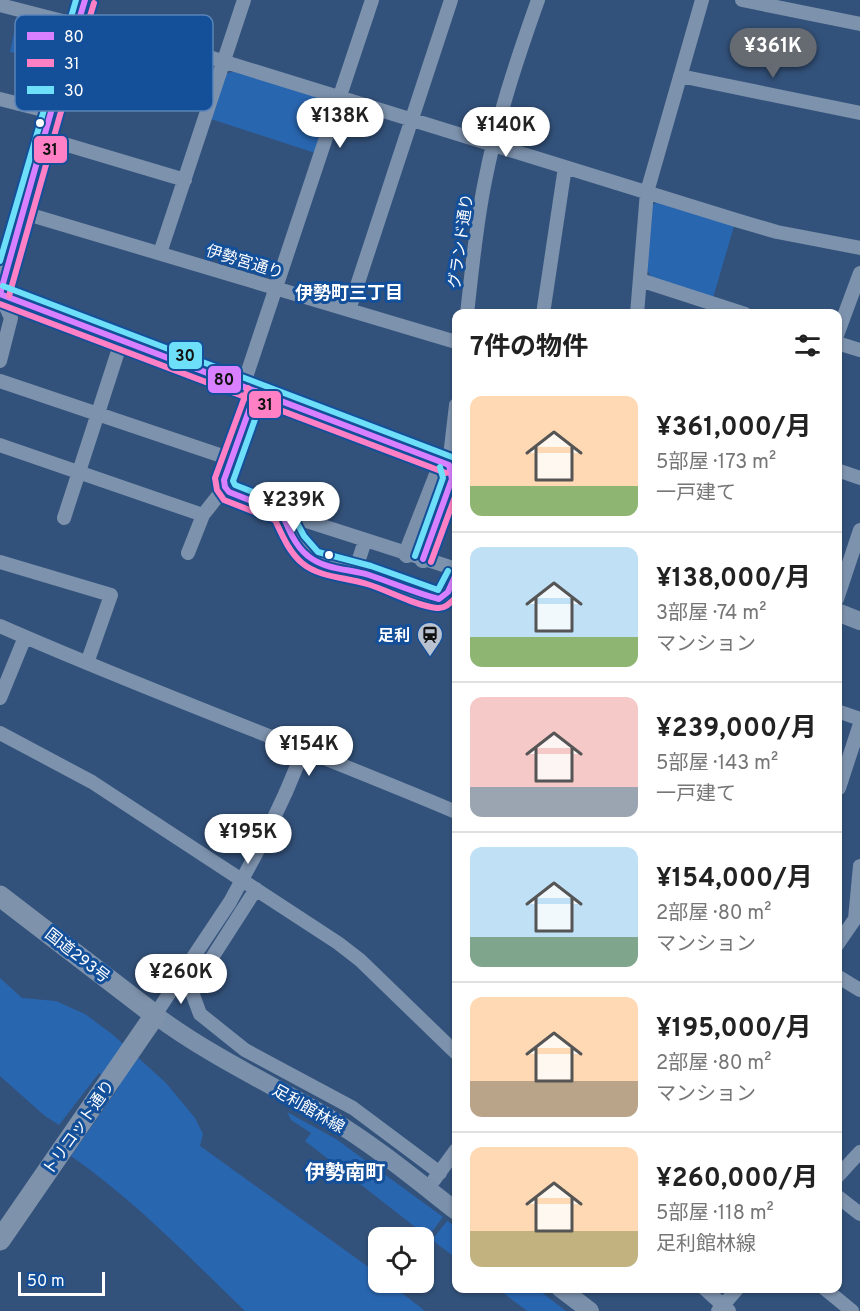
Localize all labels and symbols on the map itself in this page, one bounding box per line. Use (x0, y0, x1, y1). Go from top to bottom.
legend (15, 15, 213, 111)
text: 80 (64, 28, 84, 48)
pin: ¥361K (731, 28, 815, 79)
text: 31 (64, 55, 80, 75)
text: 30 (64, 82, 84, 102)
pin: ¥138K (298, 98, 382, 149)
pin: ¥140K (464, 107, 548, 158)
unlabelled marker (34, 117, 46, 129)
line badge: 31 (33, 135, 68, 164)
text: 31 (42, 141, 58, 161)
street label: グランド通り (445, 192, 479, 290)
street label: 伊勢宮通り (203, 242, 286, 284)
district label: 伊勢町三丁目 (295, 283, 403, 306)
line badge: 30 (168, 341, 203, 370)
text: 30 (175, 347, 195, 367)
line badge: 80 (207, 365, 242, 394)
text: 80 (214, 371, 234, 391)
line badge: 31 (248, 390, 282, 419)
text: 31 (257, 396, 273, 416)
pin: ¥239K (252, 482, 336, 533)
unlabelled marker (323, 549, 335, 561)
station icon: 足利 (415, 620, 445, 658)
place label: 足利 (378, 627, 410, 647)
pin: ¥154K (267, 726, 351, 777)
pin: ¥195K (206, 814, 290, 865)
street label: 国道293号 (40, 925, 113, 988)
pin: ¥260K (139, 954, 223, 1005)
street label: トリコット通り (39, 1077, 120, 1180)
street label: 足利館林線 (268, 1081, 348, 1138)
district label: 伊勢南町 (305, 1161, 385, 1187)
scale bar (18, 1269, 105, 1296)

